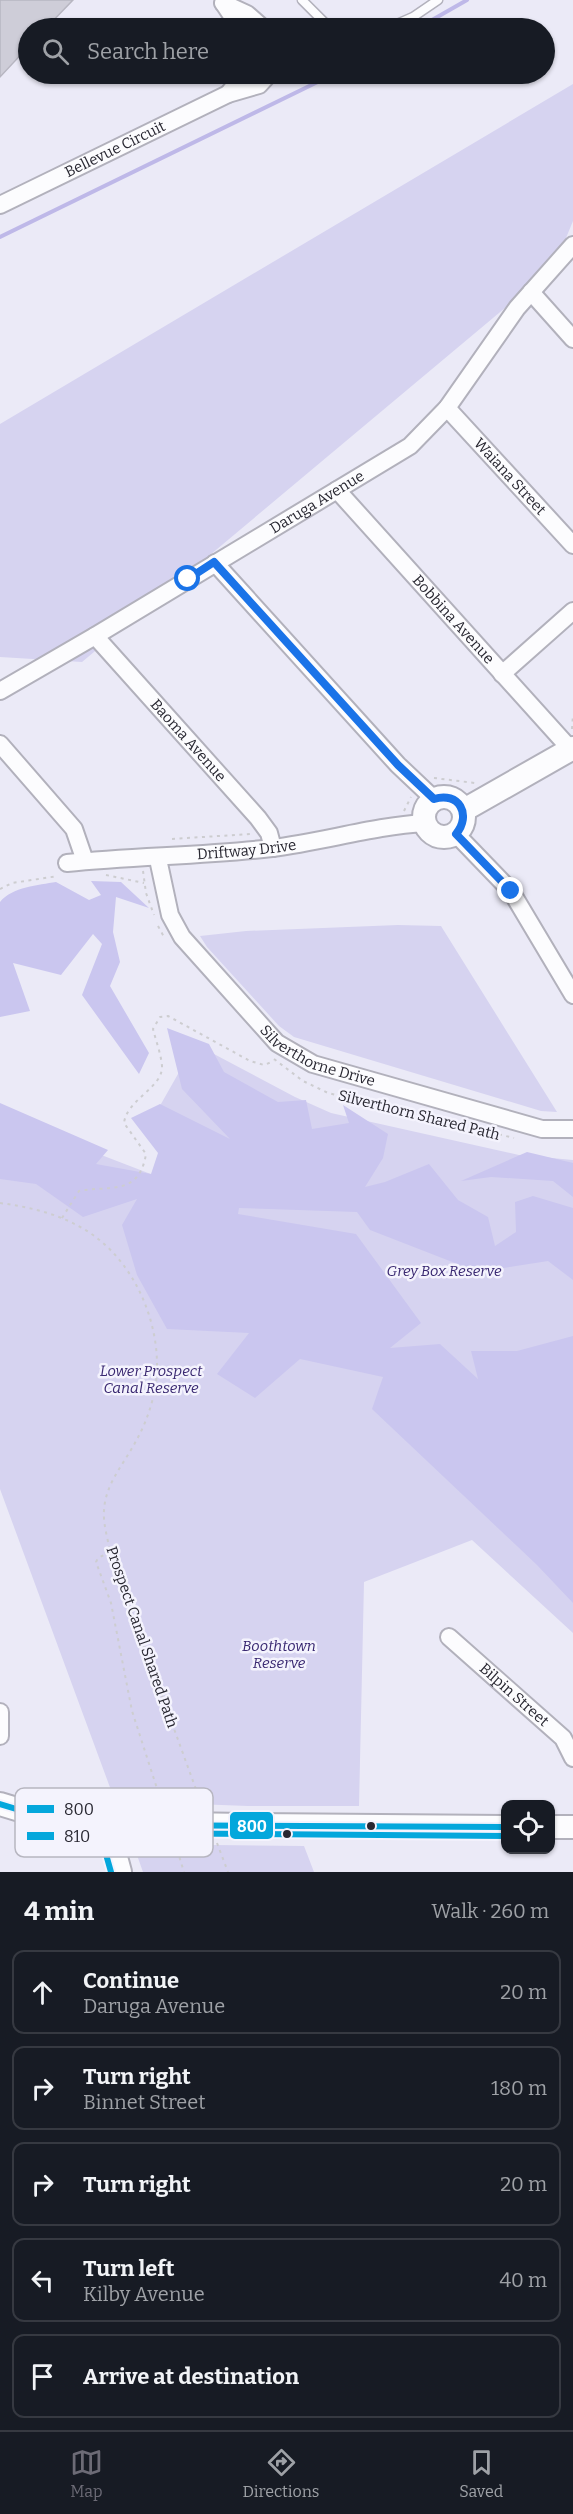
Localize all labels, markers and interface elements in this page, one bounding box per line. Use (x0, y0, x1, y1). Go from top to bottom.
search box (18, 18, 555, 84)
icon: search (39, 35, 72, 68)
text: Search here (87, 38, 209, 65)
street label: Bellevue Circuit (62, 117, 169, 181)
street label: Waiana Street (470, 434, 550, 519)
street label: Daruga Avenue (267, 467, 367, 537)
route start (174, 565, 200, 591)
street label: Bobbina Avenue (409, 571, 498, 667)
street label: Baoma Avenue (147, 695, 230, 785)
street label: Driftway Drive (196, 836, 297, 863)
route end (497, 877, 523, 903)
street label: Silverthorne Drive (256, 1021, 377, 1090)
street label: Silverthorn Shared Path (336, 1086, 502, 1144)
park label: Grey Box Reserve (386, 1262, 502, 1280)
park label: Lower Prospect Canal Reserve (100, 1362, 203, 1397)
street label: Prospect Canal Shared Path (102, 1544, 182, 1731)
park label: Boothtown Reserve (242, 1637, 316, 1672)
street label: Bilpin Street (476, 1659, 553, 1731)
legend (15, 1788, 213, 1857)
text: 800 (64, 1800, 94, 1819)
map controls (501, 1800, 555, 1854)
button: locate (501, 1800, 555, 1854)
line badge: 800 (229, 1811, 274, 1840)
text: 800 (237, 1817, 267, 1836)
unlabelled marker (365, 1820, 377, 1832)
text: 810 (64, 1827, 90, 1846)
unlabelled marker (281, 1828, 293, 1840)
text: 4 min (24, 1896, 94, 1927)
text: Walk · 260 m (431, 1899, 549, 1923)
text: Continue (83, 1967, 179, 1994)
icon: ahead (26, 1976, 59, 2009)
text: 20 m (500, 1980, 547, 2004)
text: Daruga Avenue (83, 1994, 225, 2018)
text: Turn right (83, 2063, 191, 2090)
icon: right (26, 2072, 59, 2105)
text: 180 m (491, 2076, 547, 2100)
text: Binnet Street (83, 2090, 205, 2114)
icon: right (26, 2168, 59, 2201)
text: Turn right (83, 2171, 191, 2198)
text: 20 m (500, 2172, 547, 2196)
text: Turn left (83, 2255, 175, 2282)
icon: left (26, 2264, 59, 2297)
text: 40 m (499, 2268, 547, 2292)
text: Kilby Avenue (83, 2282, 205, 2306)
icon: arrive (26, 2360, 59, 2393)
text: Arrive at destination (83, 2363, 299, 2390)
tab: Map (70, 2446, 103, 2501)
tab: Directions (243, 2446, 320, 2501)
tab: Saved (459, 2446, 503, 2501)

